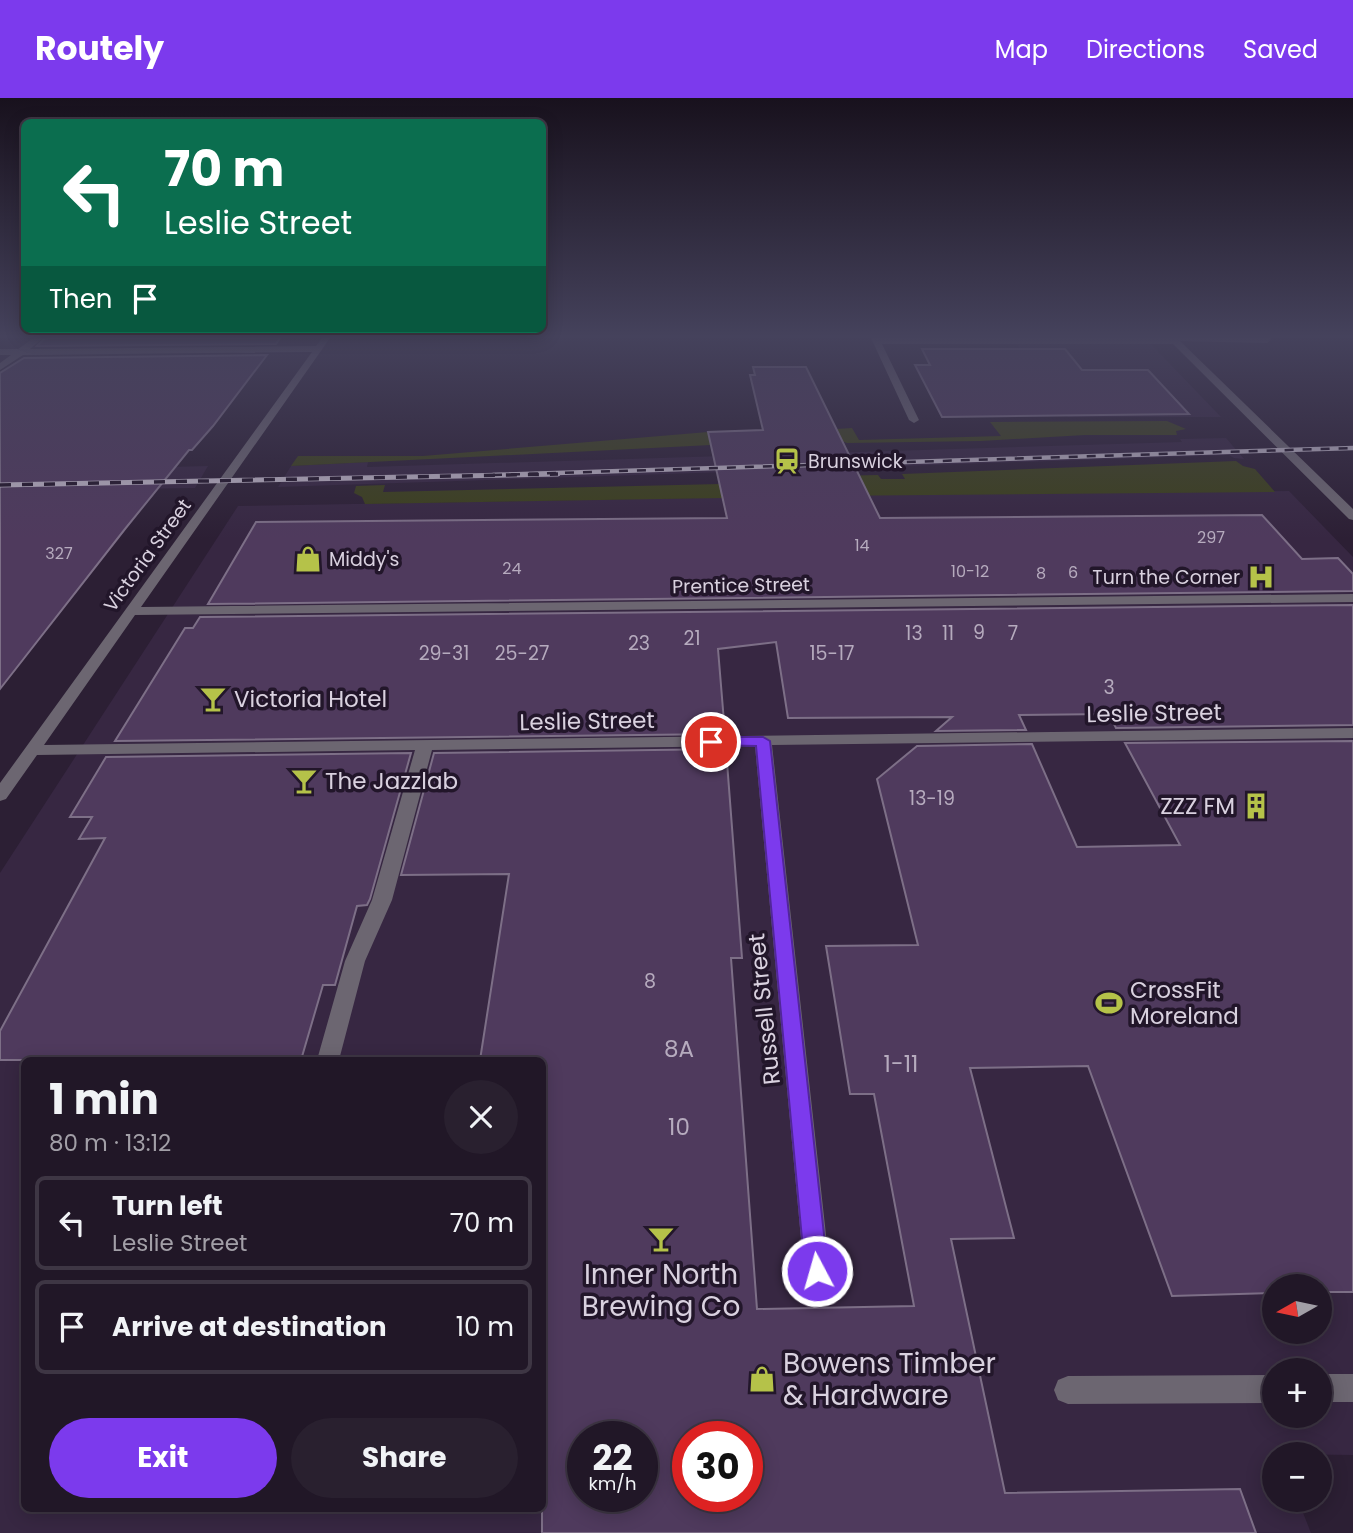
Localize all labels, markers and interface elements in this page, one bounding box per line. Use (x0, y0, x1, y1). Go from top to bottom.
text: Routely (35, 25, 164, 72)
text: Map (995, 33, 1048, 66)
text: Directions (1086, 33, 1205, 66)
text: Saved (1243, 33, 1318, 66)
text: 70 m (164, 135, 284, 203)
icon: left (49, 147, 140, 238)
text: Leslie Street (164, 200, 352, 245)
icon: arrive (126, 280, 164, 318)
text: Then (49, 281, 112, 317)
station icon: Brunswick (772, 446, 802, 476)
place label: Brunswick (808, 448, 903, 475)
street label: Victoria Street (97, 493, 198, 617)
house number: 297 (1197, 526, 1225, 549)
house number: 14 (854, 534, 870, 557)
house number: 327 (45, 542, 73, 565)
shop icon: Middy's (293, 544, 323, 574)
place label: Middy's (329, 546, 399, 573)
house number: 24 (502, 557, 522, 580)
house number: 10-12 (951, 560, 989, 583)
house number: 6 (1068, 561, 1078, 584)
house number: 8 (1036, 562, 1046, 585)
hospital icon: Turn the Corner (1246, 562, 1276, 592)
place label: Turn the Corner (1092, 564, 1240, 591)
street label: Prentice Street (672, 571, 810, 600)
house number: 9 (973, 619, 985, 646)
house number: 13 (905, 620, 923, 647)
house number: 11 (942, 620, 954, 647)
house number: 7 (1008, 620, 1018, 647)
house number: 21 (683, 625, 701, 652)
house number: 23 (628, 630, 650, 657)
house number: 29-31 (419, 640, 469, 667)
house number: 25-27 (495, 640, 549, 667)
house number: 15-17 (810, 640, 854, 667)
house number: 3 (1103, 674, 1115, 701)
place label: Victoria Hotel (234, 683, 387, 715)
bar icon: Victoria Hotel (198, 684, 228, 714)
street label: Leslie Street (1086, 696, 1222, 730)
street label: Leslie Street (519, 704, 655, 738)
pin (681, 712, 741, 772)
icon: arrive (692, 723, 730, 761)
place label: The Jazzlab (325, 765, 458, 797)
bar icon: The Jazzlab (289, 766, 319, 796)
house number: 13-19 (909, 785, 955, 812)
place label: ZZZ FM (1160, 790, 1235, 822)
building icon: ZZZ FM (1241, 791, 1271, 821)
street label: Russell Street (740, 932, 788, 1086)
house number: 8 (644, 968, 656, 995)
place label: CrossFit Moreland (1130, 974, 1239, 1032)
sports icon: CrossFit Moreland (1094, 988, 1124, 1018)
house number: 8A (664, 1033, 694, 1065)
house number: 1-11 (884, 1048, 918, 1080)
text: 1 min (49, 1070, 159, 1129)
button: close (444, 1080, 518, 1154)
house number: 10 (668, 1111, 690, 1143)
text: 80 m · 13:12 (49, 1127, 171, 1159)
text: Turn left (112, 1188, 223, 1224)
icon: left (53, 1204, 91, 1242)
text: 70 m (450, 1205, 514, 1241)
bar icon: Inner North Brewing Co (646, 1224, 676, 1254)
text: Leslie Street (112, 1227, 247, 1259)
position arrow (780, 1234, 854, 1308)
place label: Inner North Brewing Co (582, 1255, 740, 1326)
north arrow (1262, 1274, 1332, 1344)
map controls (1262, 1274, 1332, 1512)
icon: arrive (53, 1308, 91, 1346)
text: Arrive at destination (112, 1309, 387, 1345)
text: 10 m (456, 1309, 514, 1345)
place label: Bowens Timber & Hardware (783, 1344, 996, 1415)
button: + (1262, 1358, 1332, 1428)
shop icon: Bowens Timber & Hardware (747, 1364, 777, 1394)
button: Exit (49, 1418, 277, 1498)
button: Share (291, 1418, 518, 1498)
speed limit sign: 30 (672, 1421, 763, 1512)
text: 22 (593, 1433, 632, 1482)
button: − (1262, 1442, 1332, 1512)
text: km/h (589, 1471, 636, 1496)

